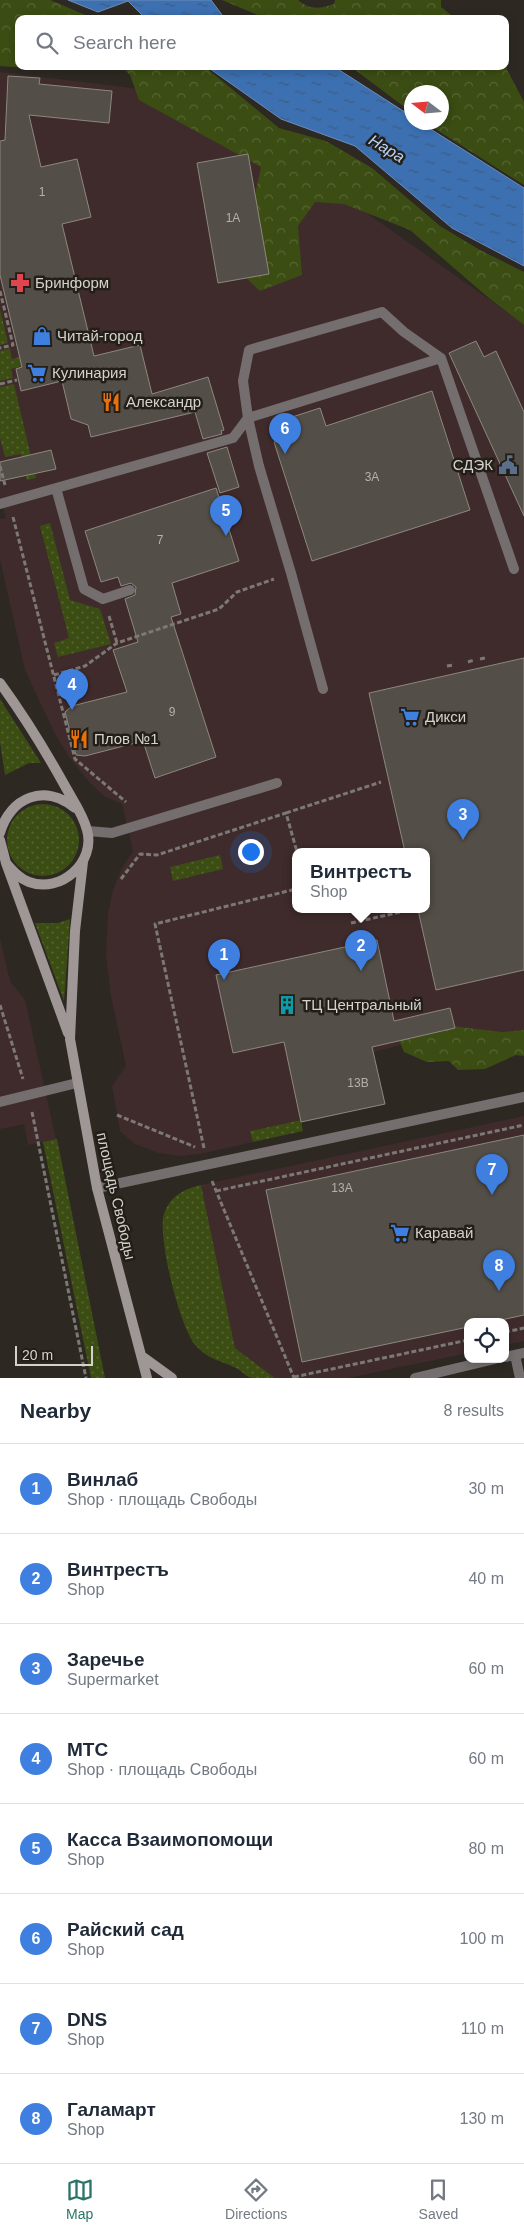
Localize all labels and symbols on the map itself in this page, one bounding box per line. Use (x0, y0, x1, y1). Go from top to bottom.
north arrow (404, 85, 449, 130)
water label: Нара (366, 131, 408, 166)
house number: 1 (39, 185, 46, 199)
house number: 1А (226, 211, 240, 225)
pharmacy icon: Бринформ (9, 272, 31, 294)
place label: Бринформ (35, 274, 109, 291)
shop icon: Читай-город (31, 325, 53, 347)
place label: Читай-город (57, 327, 143, 344)
supermarket icon: Кулинария (26, 362, 48, 384)
place label: Кулинария (52, 364, 127, 381)
restaurant icon: Александр (100, 391, 122, 413)
place label: Александр (126, 393, 201, 410)
pin: 6 (269, 413, 301, 454)
public building icon: СДЭК (497, 454, 519, 476)
place label: СДЭК (453, 456, 493, 473)
house number: 3А (365, 470, 379, 484)
pin: 5 (210, 495, 242, 536)
house number: 7 (157, 533, 164, 547)
pin: 4 (56, 669, 88, 710)
house number: 9 (169, 705, 176, 719)
supermarket icon: Дикси (399, 706, 421, 728)
place label: Дикси (425, 708, 466, 725)
restaurant icon: Плов №1 (68, 728, 90, 750)
place label: Плов №1 (94, 730, 159, 747)
pin: 3 (447, 799, 479, 840)
your location (238, 839, 264, 865)
pin: 2 (345, 930, 377, 971)
pin: 1 (208, 939, 240, 980)
building icon: ТЦ Центральный (276, 994, 298, 1016)
place label: ТЦ Центральный (302, 996, 422, 1013)
house number: 13В (347, 1076, 369, 1090)
street label: площадь Свободы (94, 1131, 139, 1261)
pin: 7 (476, 1154, 508, 1195)
house number: 13А (331, 1181, 353, 1195)
supermarket icon: Каравай (389, 1222, 411, 1244)
place label: Каравай (415, 1224, 473, 1241)
pin: 8 (483, 1250, 515, 1291)
scale bar (15, 1343, 92, 1366)

